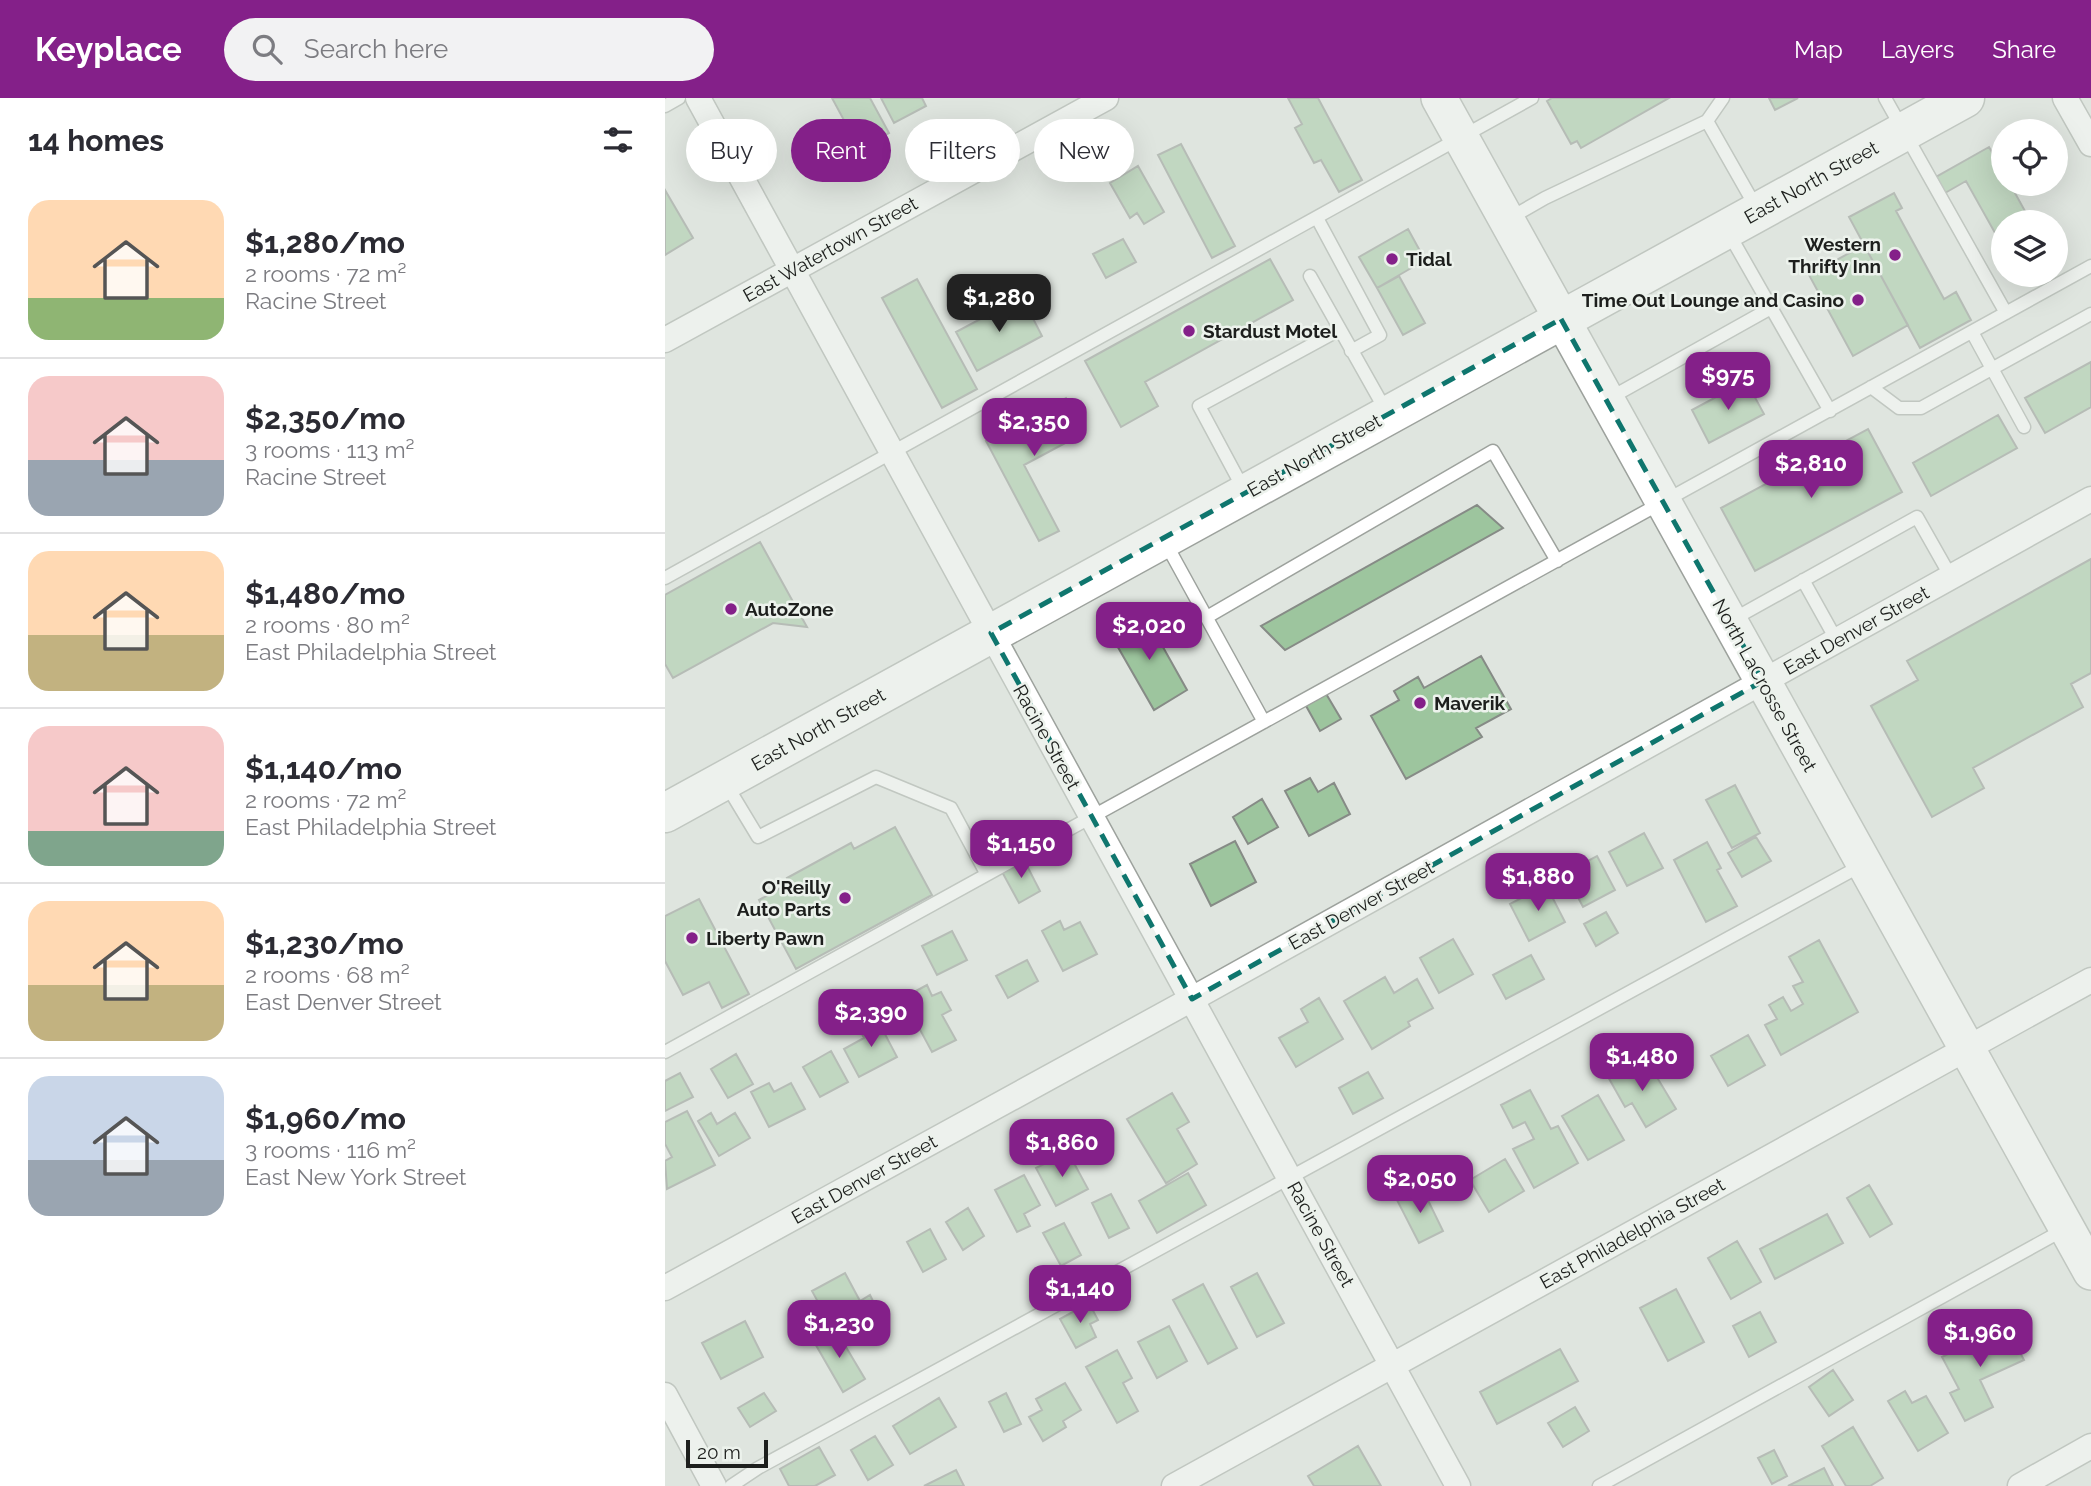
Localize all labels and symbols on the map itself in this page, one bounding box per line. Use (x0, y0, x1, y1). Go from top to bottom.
street label: East North Street (1740, 136, 1882, 228)
street label: East Watertown Street (739, 192, 922, 306)
place label: Western Thrifty Inn (1788, 233, 1881, 277)
marker: Western Thrifty Inn (1887, 247, 1903, 263)
place label: Tidal (1406, 248, 1453, 270)
marker: Tidal (1384, 251, 1400, 267)
pin: $1,280 (942, 274, 1056, 334)
place label: Time Out Lounge and Casino (1582, 289, 1844, 311)
marker: Time Out Lounge and Casino (1850, 292, 1866, 308)
place label: Stardust Motel (1203, 320, 1338, 342)
marker: Stardust Motel (1181, 323, 1197, 339)
pin: $975 (1687, 352, 1769, 412)
pin: $2,350 (977, 398, 1091, 458)
street label: East North Street (1243, 409, 1385, 501)
pin: $2,810 (1754, 440, 1868, 500)
street label: East Denver Street (1780, 581, 1933, 679)
street label: North LaCrosse Street (1708, 595, 1822, 776)
place label: AutoZone (745, 598, 834, 620)
marker: AutoZone (723, 601, 739, 617)
pin: $2,020 (1092, 602, 1206, 662)
street label: Racine Street (1009, 681, 1085, 794)
street label: East North Street (747, 683, 889, 775)
place label: Maverik (1434, 692, 1506, 714)
marker: Maverik (1412, 695, 1428, 711)
pin: $1,150 (964, 820, 1078, 880)
pin: $1,880 (1481, 854, 1595, 913)
street label: East Denver Street (1285, 856, 1438, 954)
place label: O'Reilly Auto Parts (737, 876, 832, 920)
marker: O'Reilly Auto Parts (837, 890, 853, 906)
place label: Liberty Pawn (706, 927, 824, 949)
marker: Liberty Pawn (684, 930, 700, 946)
pin: $2,390 (814, 990, 928, 1049)
pin: $1,480 (1585, 1034, 1699, 1093)
pin: $1,860 (1005, 1119, 1119, 1179)
street label: East Denver Street (788, 1130, 941, 1228)
pin: $2,050 (1363, 1156, 1477, 1215)
street label: East Philadelphia Street (1536, 1173, 1729, 1293)
street label: Racine Street (1283, 1178, 1359, 1291)
pin: $1,140 (1023, 1266, 1137, 1325)
pin: $1,230 (782, 1300, 896, 1360)
pin: $1,960 (1923, 1310, 2037, 1369)
scale bar (686, 1437, 768, 1469)

